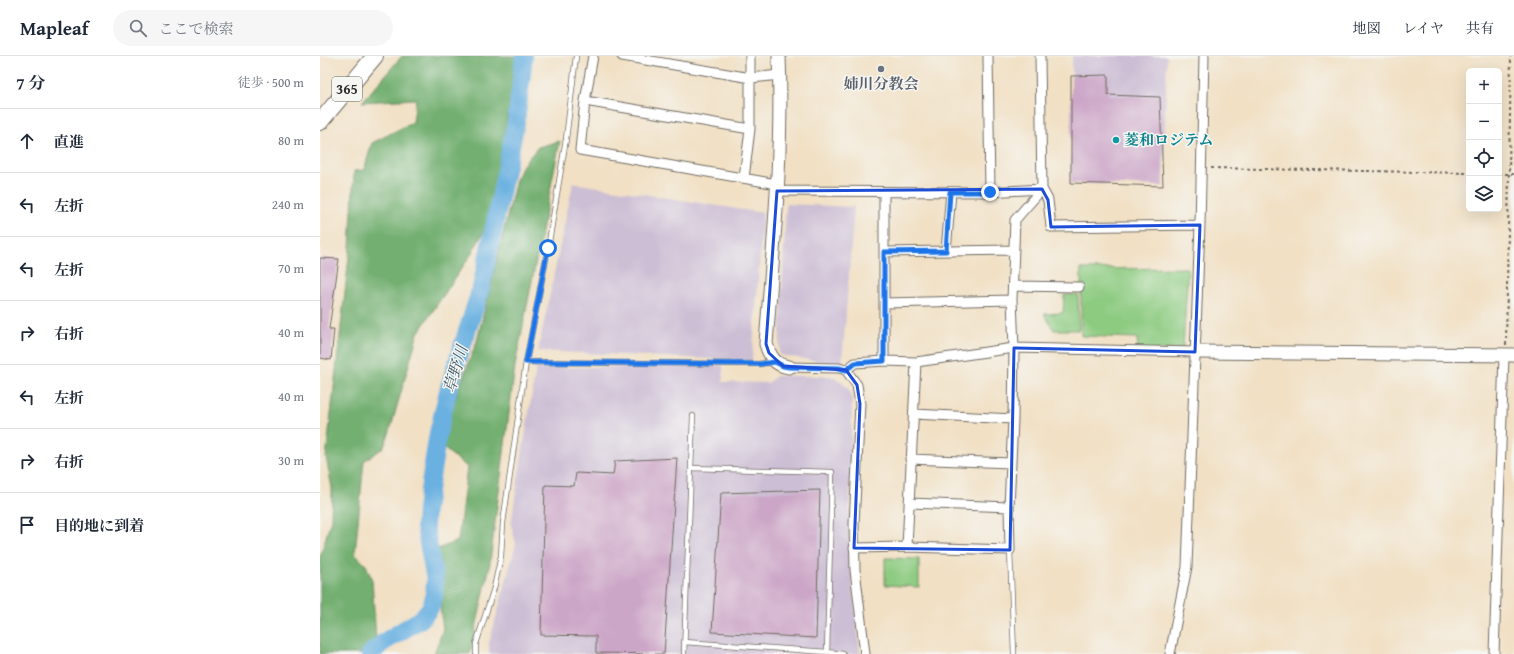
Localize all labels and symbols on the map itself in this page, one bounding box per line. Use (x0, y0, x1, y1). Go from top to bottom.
marker: 姉川分教会 (876, 64, 886, 74)
place label: 姉川分教会 (843, 73, 919, 94)
road number: 365 (332, 77, 362, 101)
place label: 菱和ロジテム (1124, 129, 1213, 150)
marker: 菱和ロジテム (1111, 135, 1121, 145)
route end (981, 183, 999, 201)
route start (539, 239, 557, 257)
water label: 草野川 (437, 341, 474, 395)

